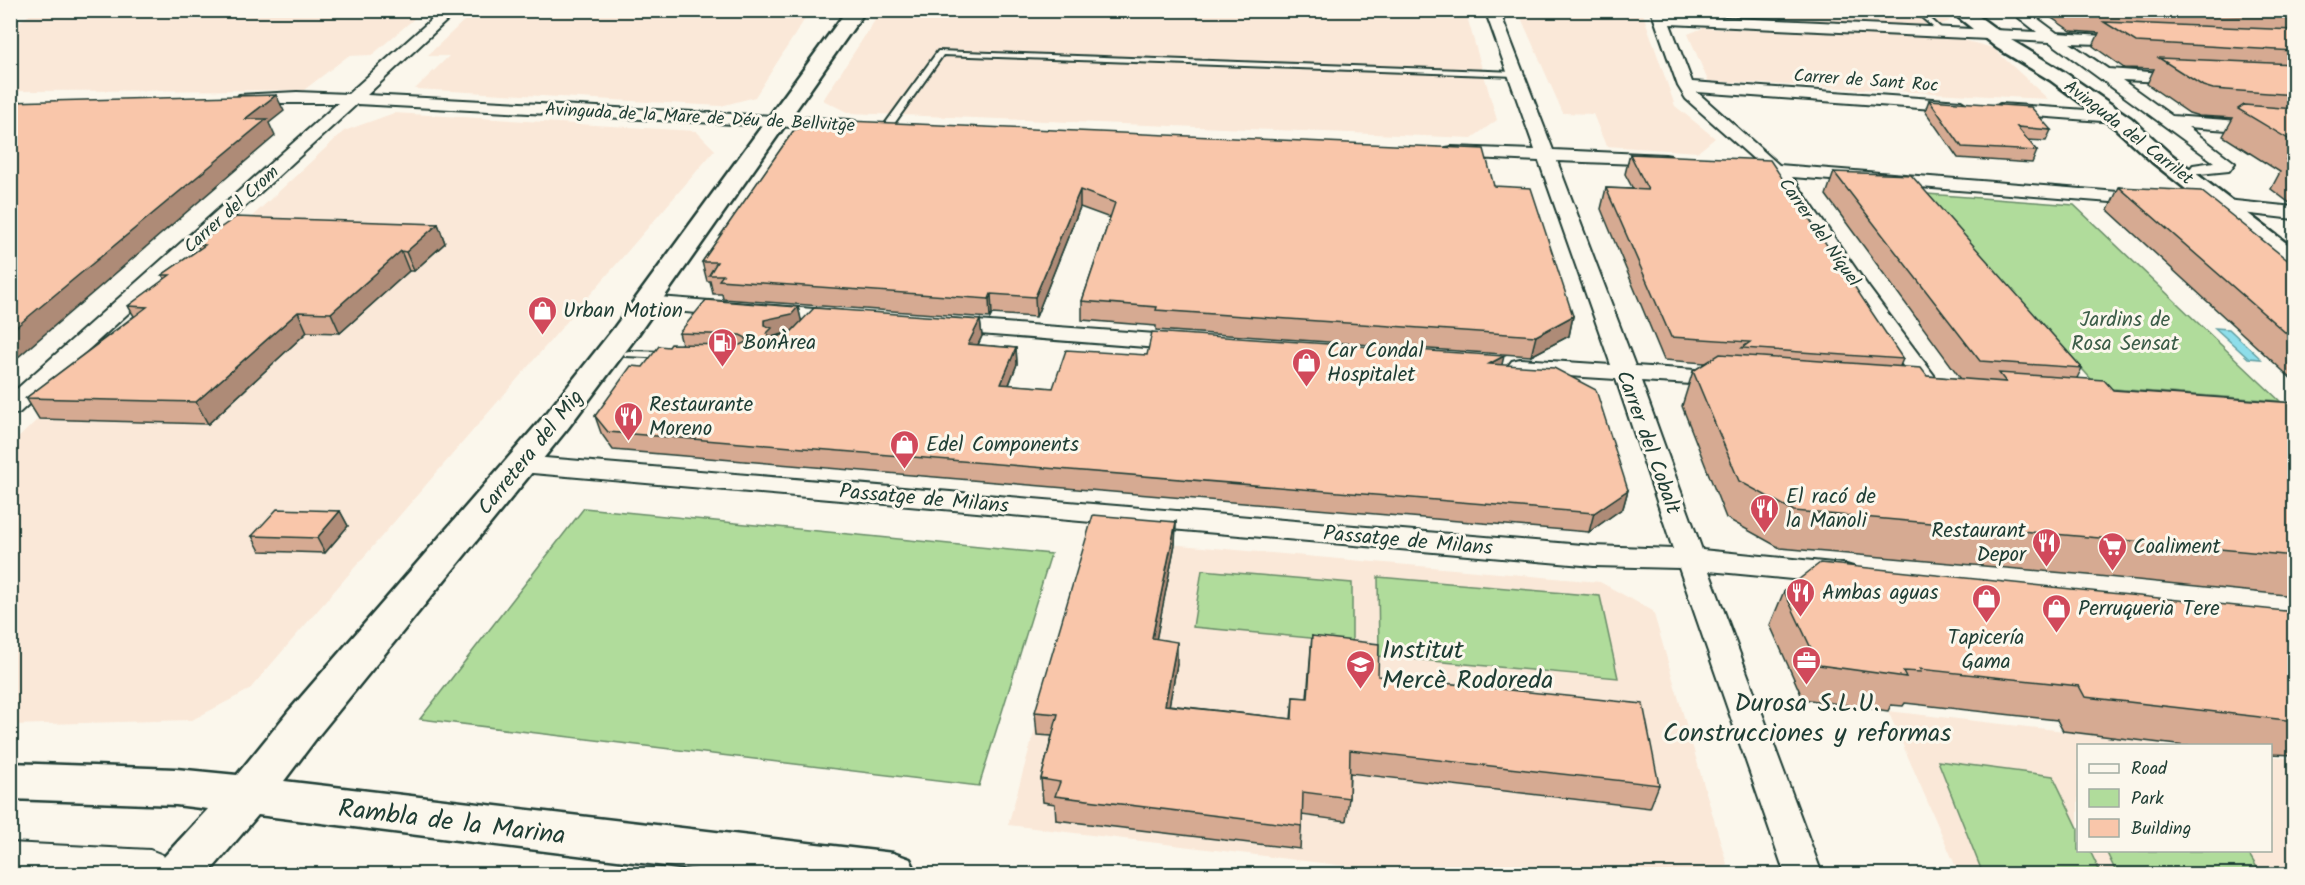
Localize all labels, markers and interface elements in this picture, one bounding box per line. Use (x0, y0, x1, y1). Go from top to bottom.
street label: Carrer de Sant Roc (1792, 62, 1939, 101)
street label: Avinguda del Carrilet (2057, 73, 2200, 194)
street label: Avinguda de la Mare de Déu de Bellvitge (544, 96, 856, 141)
street label: Carrer del Crom (178, 159, 286, 261)
street label: Carrer del Níquel (1770, 172, 1867, 294)
shop icon: Urban Motion (526, 294, 558, 336)
place label: Urban Motion (563, 295, 683, 328)
park label: Jardins de Rosa Sensat (2071, 304, 2180, 361)
fuel station icon: BonÀrea (706, 326, 738, 368)
place label: BonÀrea (743, 327, 816, 360)
place label: Car Condal Hospitalet (1327, 335, 1424, 392)
shop icon: Car Condal Hospitalet (1290, 346, 1322, 388)
street label: Carrer del Cobalt (1606, 366, 1689, 520)
street label: Carretera del Mig (470, 383, 592, 523)
place label: Restaurante Moreno (649, 389, 754, 446)
restaurant icon: Restaurante Moreno (612, 400, 644, 442)
shop icon: Edel Components (889, 428, 921, 470)
place label: Edel Components (926, 429, 1079, 462)
street label: Passatge de Milans (838, 476, 1010, 523)
place label: El racó de la Manoli (1786, 481, 1876, 538)
restaurant icon: El racó de la Manoli (1749, 492, 1781, 534)
place label: Restaurant Depor (1931, 515, 2027, 572)
street label: Passatge de Milans (1322, 518, 1494, 565)
restaurant icon: Restaurant Depor (2031, 526, 2063, 568)
supermarket icon: Coaliment (2096, 530, 2128, 572)
place label: Coaliment (2133, 531, 2221, 564)
restaurant icon: Ambas aguas (1785, 576, 1817, 618)
place label: Ambas aguas (1822, 577, 1938, 610)
shop icon: Tapicería Gama (1970, 582, 2002, 624)
shop icon: Perruqueria Tere (2041, 592, 2073, 634)
place label: Perruqueria Tere (2078, 593, 2220, 626)
place label: Tapicería Gama (1948, 622, 2024, 679)
place label: Institut Mercè Rodoreda (1382, 630, 1553, 702)
office icon: Durosa S.L.U. Construcciones y reformas (1791, 644, 1823, 686)
school or university icon: Institut Mercè Rodoreda (1345, 648, 1377, 690)
place label: Durosa S.L.U. Construcciones y reformas (1663, 683, 1951, 755)
legend (2077, 744, 2272, 852)
text: Road (2131, 755, 2168, 784)
text: Park (2131, 785, 2164, 814)
street label: Rambla de la Marina (336, 788, 568, 858)
text: Building (2131, 815, 2191, 844)

